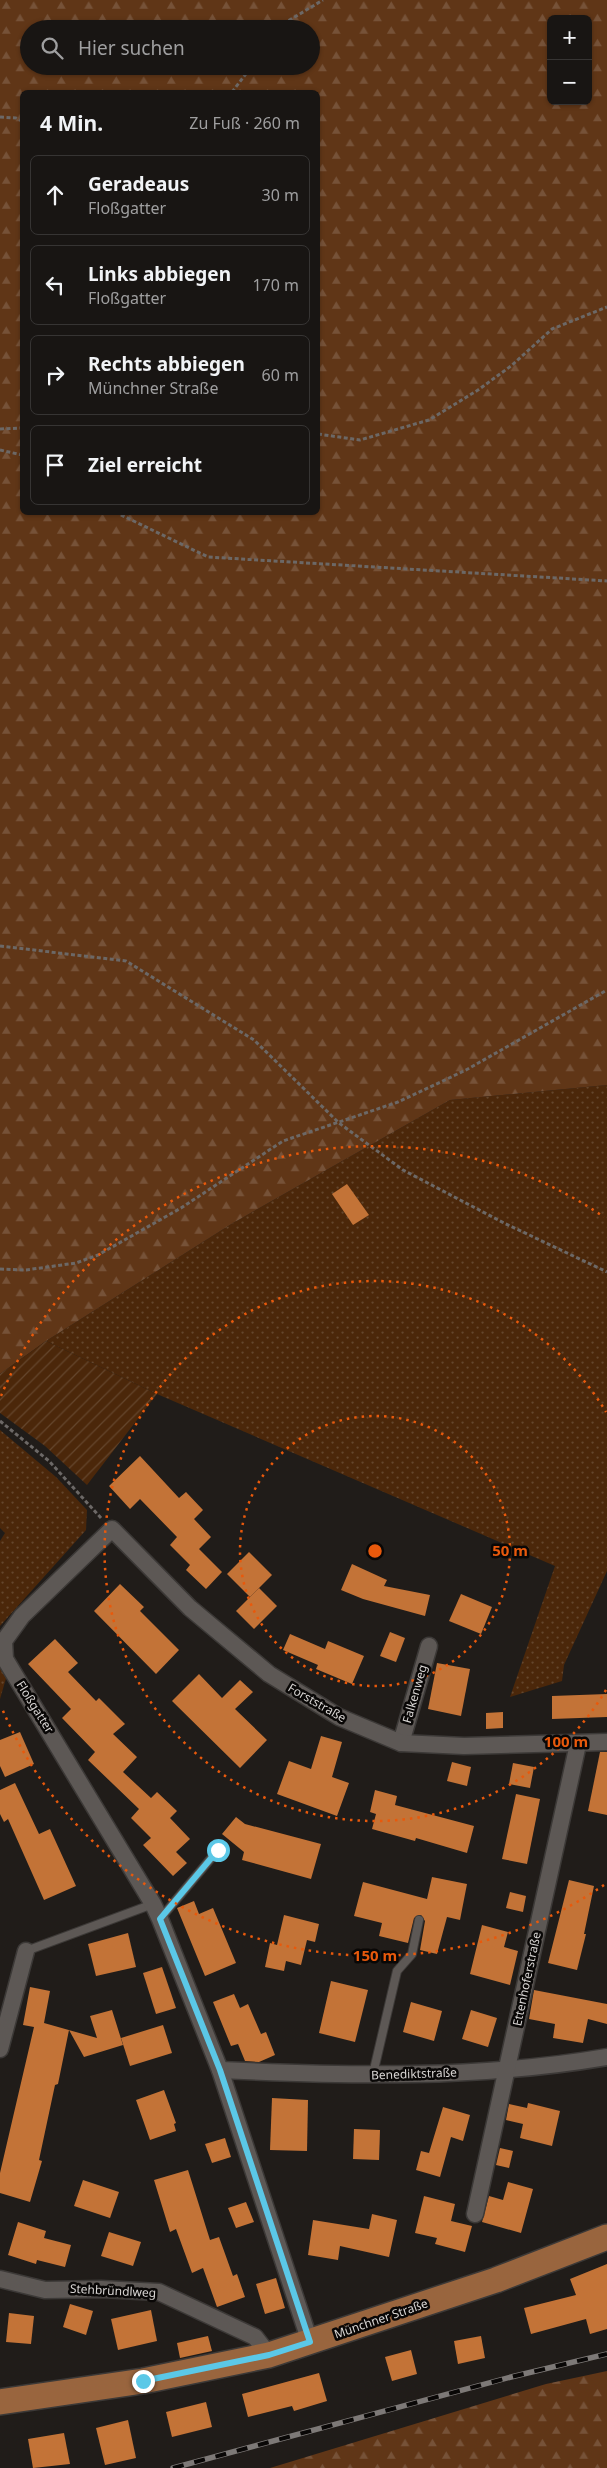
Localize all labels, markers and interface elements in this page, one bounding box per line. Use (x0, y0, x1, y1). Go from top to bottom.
map controls (547, 15, 592, 105)
button: + (547, 15, 592, 60)
search box (20, 20, 320, 75)
icon: search (38, 34, 66, 62)
text: Hier suchen (78, 35, 185, 61)
button: − (547, 60, 592, 105)
text: 4 Min. (40, 109, 103, 137)
text: Zu Fuß · 260 m (189, 112, 300, 134)
text: Geradeaus (88, 171, 189, 197)
icon: ahead (41, 181, 69, 209)
text: 30 m (262, 184, 299, 206)
text: Floßgatter (88, 197, 166, 219)
text: Links abbiegen (88, 261, 231, 287)
icon: left (41, 271, 69, 299)
text: 170 m (252, 274, 299, 296)
text: Floßgatter (88, 287, 166, 309)
text: Rechts abbiegen (88, 351, 245, 377)
icon: right (41, 361, 69, 389)
text: 60 m (262, 364, 299, 386)
text: Münchner Straße (88, 377, 218, 399)
icon: arrive (41, 451, 69, 479)
text: Ziel erreicht (88, 452, 202, 478)
text: 50 m (492, 1540, 528, 1560)
centre of rings (366, 1542, 384, 1560)
street label: Falkenweg (398, 1663, 431, 1725)
street label: Floßgatter (13, 1677, 58, 1736)
street label: Forststraße (285, 1679, 350, 1726)
text: 100 m (544, 1731, 588, 1751)
route start (207, 1839, 230, 1862)
street label: Ettenhoferstraße (508, 1930, 545, 2028)
text: 150 m (353, 1945, 397, 1965)
street label: Benediktstraße (371, 2063, 457, 2083)
street label: Stehbründlweg (69, 2280, 157, 2301)
street label: Münchner Straße (332, 2294, 430, 2342)
route end (132, 2370, 155, 2393)

